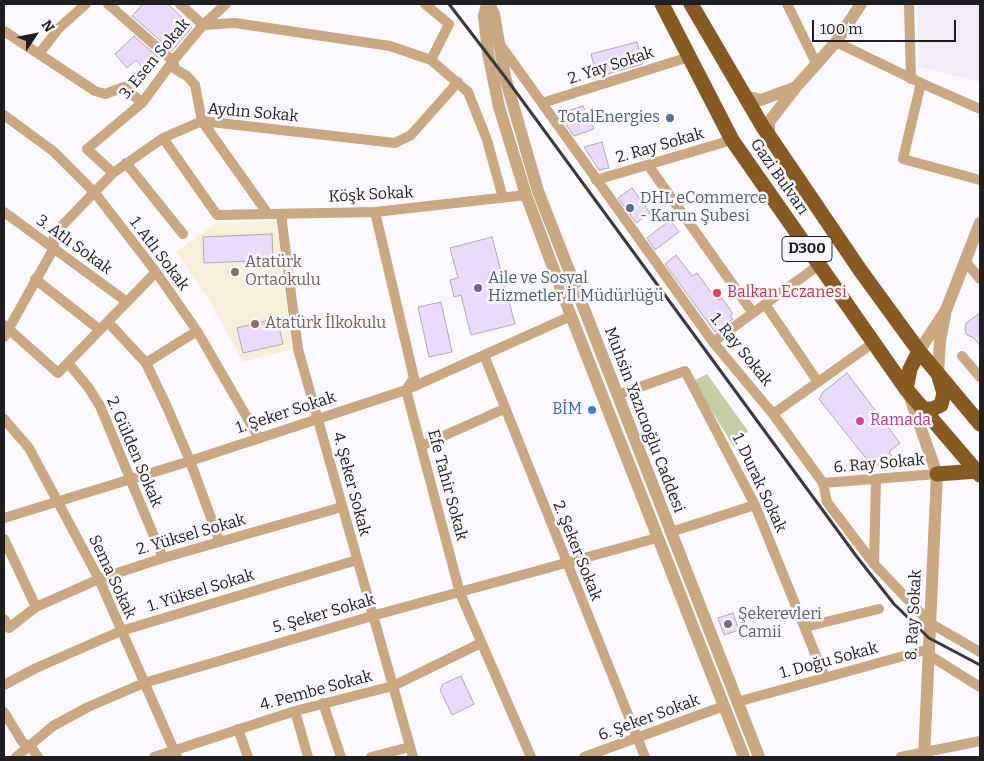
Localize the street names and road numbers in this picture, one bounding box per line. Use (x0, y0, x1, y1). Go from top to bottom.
street label: 3. Esen Sokak (116, 15, 194, 103)
street label: 2. Yay Sokak (566, 43, 656, 89)
street label: Aydın Sokak (207, 99, 299, 127)
street label: 2. Ray Sokak (614, 124, 706, 168)
street label: Gazi Bulvarı (746, 135, 812, 219)
street label: Köşk Sokak (328, 183, 414, 207)
street label: 3. Atlı Sokak (32, 211, 116, 279)
street label: 1. Atlı Sokak (125, 213, 193, 295)
road number: D300 (782, 236, 832, 262)
street label: 1. Ray Sokak (706, 310, 776, 390)
street label: Muhsin Yazıcıoğlu Caddesi (600, 325, 688, 515)
street label: 1. Şeker Sokak (234, 388, 338, 438)
street label: 2. Gülden Sokak (102, 394, 166, 510)
street label: Efe Tahir Sokak (423, 427, 471, 543)
street label: 4. Şeker Sokak (328, 430, 374, 538)
street label: 1. Durak Sokak (728, 430, 790, 536)
street label: 6. Ray Sokak (833, 450, 925, 478)
street label: 2. Şeker Sokak (548, 498, 606, 604)
street label: 2. Yüksel Sokak (134, 510, 248, 560)
street label: Sema Sokak (84, 532, 140, 622)
street label: 1. Yüksel Sokak (145, 566, 257, 616)
street label: 8. Ray Sokak (902, 569, 926, 661)
street label: 5. Şeker Sokak (271, 590, 377, 638)
street label: 1. Doğu Sokak (778, 639, 880, 683)
street label: 4. Pembe Sokak (258, 667, 374, 715)
street label: 6. Şeker Sokak (596, 691, 702, 745)

